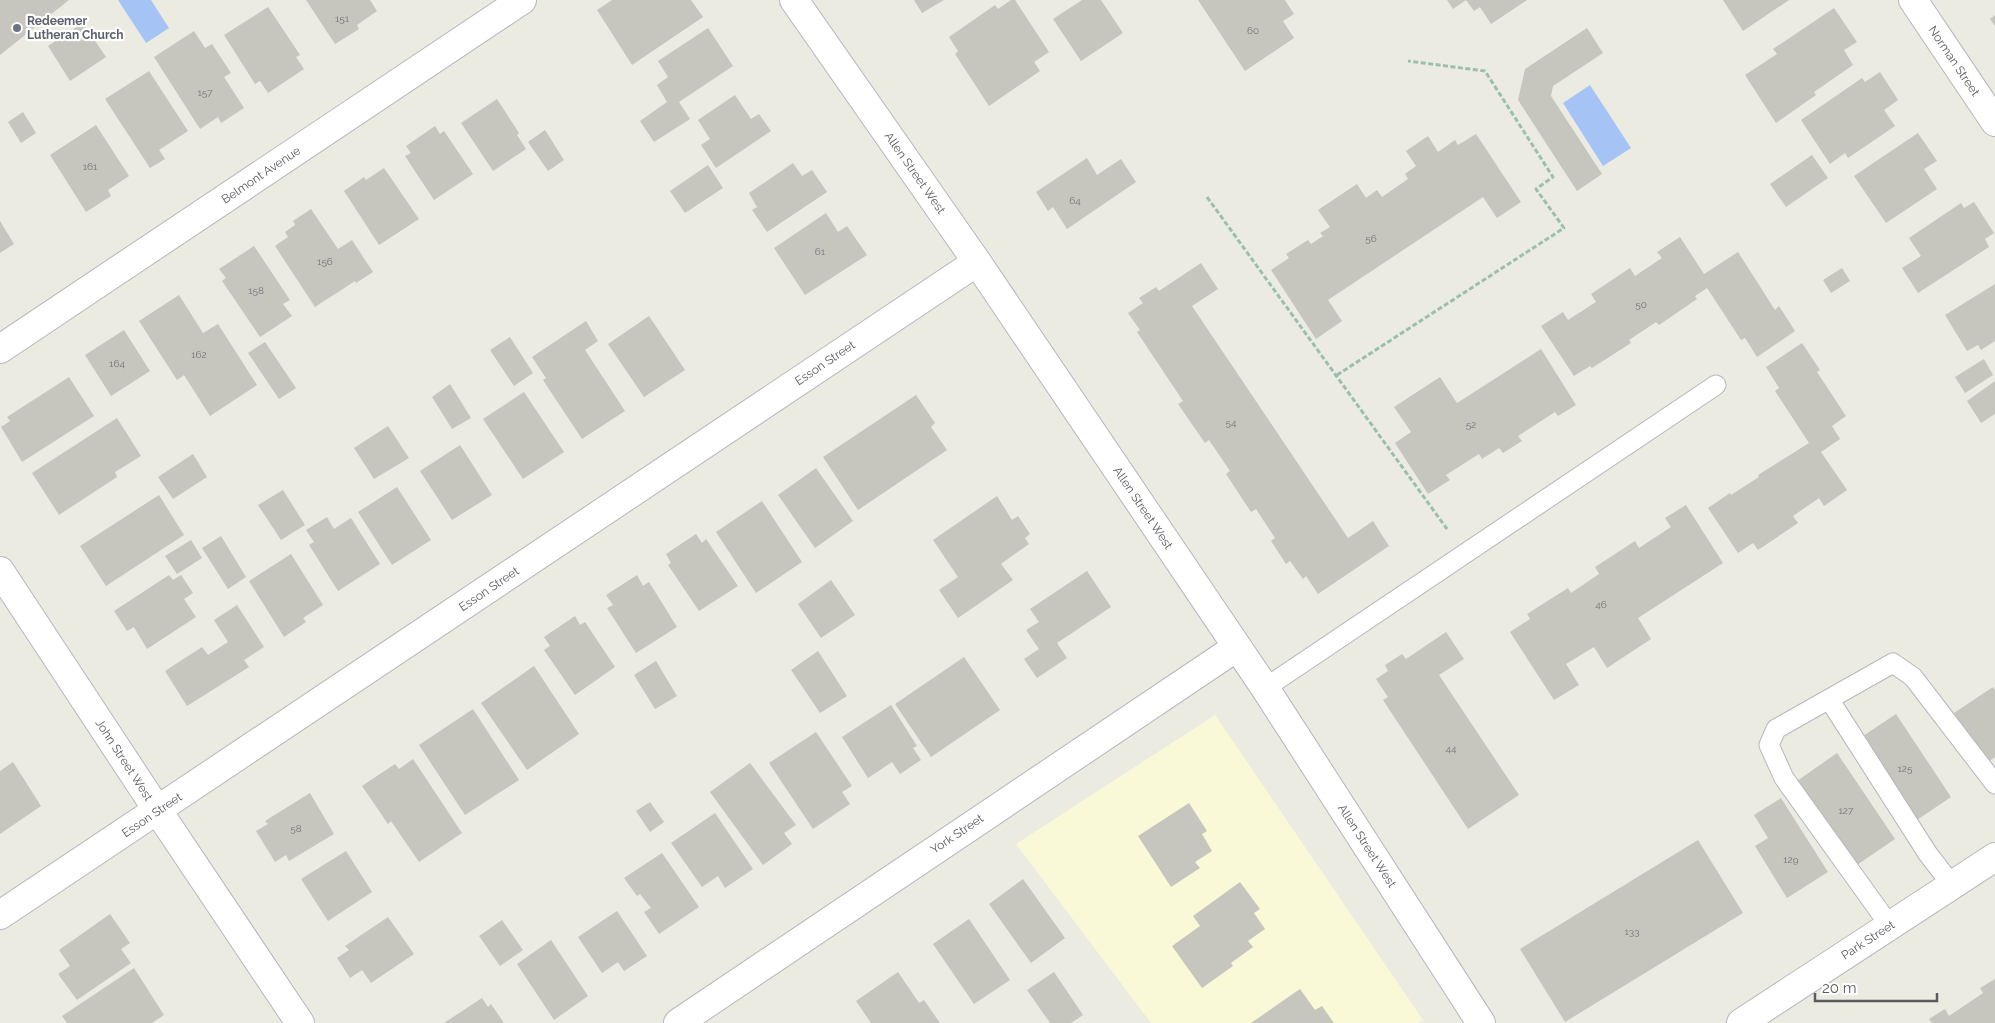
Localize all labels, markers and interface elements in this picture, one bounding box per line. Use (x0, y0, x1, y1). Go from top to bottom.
house number: 151 (335, 13, 350, 24)
place label: Redeemer Lutheran Church (27, 14, 124, 42)
marker: Redeemer Lutheran Church (11, 22, 23, 34)
street label: Norman Street (1925, 23, 1983, 99)
house number: 60 (1247, 25, 1259, 36)
house number: 157 (197, 87, 213, 98)
street label: Allen Street West (882, 130, 948, 216)
street label: Belmont Avenue (219, 143, 303, 207)
house number: 161 (83, 161, 98, 172)
house number: 64 (1069, 195, 1081, 206)
house number: 56 (1365, 233, 1377, 244)
house number: 61 (815, 246, 826, 257)
house number: 156 (317, 256, 333, 267)
house number: 158 (248, 285, 264, 296)
house number: 50 (1635, 299, 1647, 310)
street label: Esson Street (792, 338, 858, 388)
house number: 162 (191, 349, 207, 360)
house number: 164 (109, 358, 125, 369)
house number: 54 (1226, 417, 1237, 428)
house number: 52 (1466, 419, 1476, 430)
street label: Allen Street West (1110, 464, 1176, 552)
street label: Esson Street (456, 564, 522, 614)
house number: 46 (1595, 599, 1607, 610)
street label: John Street West (92, 717, 156, 803)
house number: 44 (1446, 743, 1457, 754)
house number: 125 (1898, 763, 1913, 774)
street label: Esson Street (119, 790, 185, 840)
street label: Allen Street West (1335, 802, 1399, 890)
house number: 127 (1839, 805, 1854, 816)
street label: York Street (928, 811, 986, 857)
house number: 58 (290, 823, 302, 834)
house number: 129 (1783, 854, 1799, 865)
street label: Park Street (1839, 918, 1897, 962)
house number: 133 (1625, 926, 1639, 937)
scale bar (1815, 970, 1938, 1002)
text: 20 m (1822, 979, 1857, 997)

